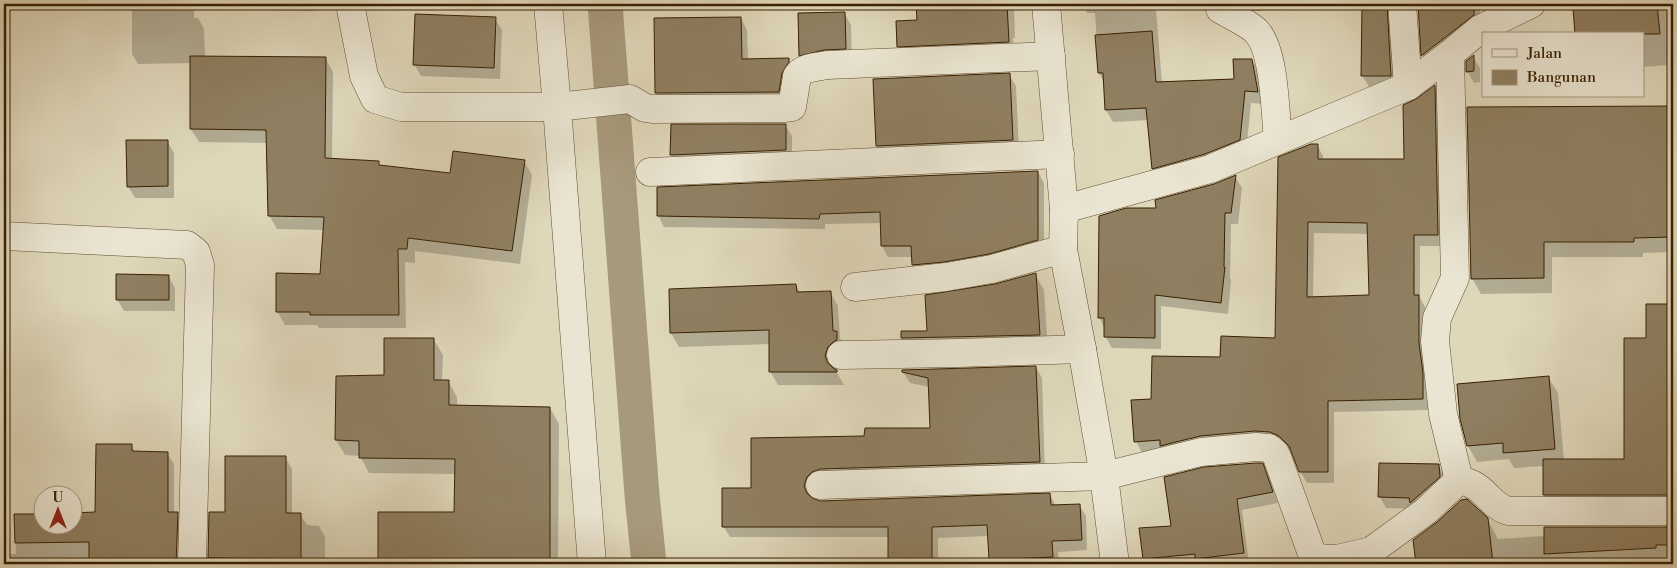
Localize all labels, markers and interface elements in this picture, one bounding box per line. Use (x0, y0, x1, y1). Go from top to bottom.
legend (1482, 32, 1644, 98)
text: Jalan (1526, 44, 1562, 63)
text: Bangunan (1526, 68, 1596, 87)
north arrow (32, 486, 82, 536)
text: U (53, 489, 64, 507)

